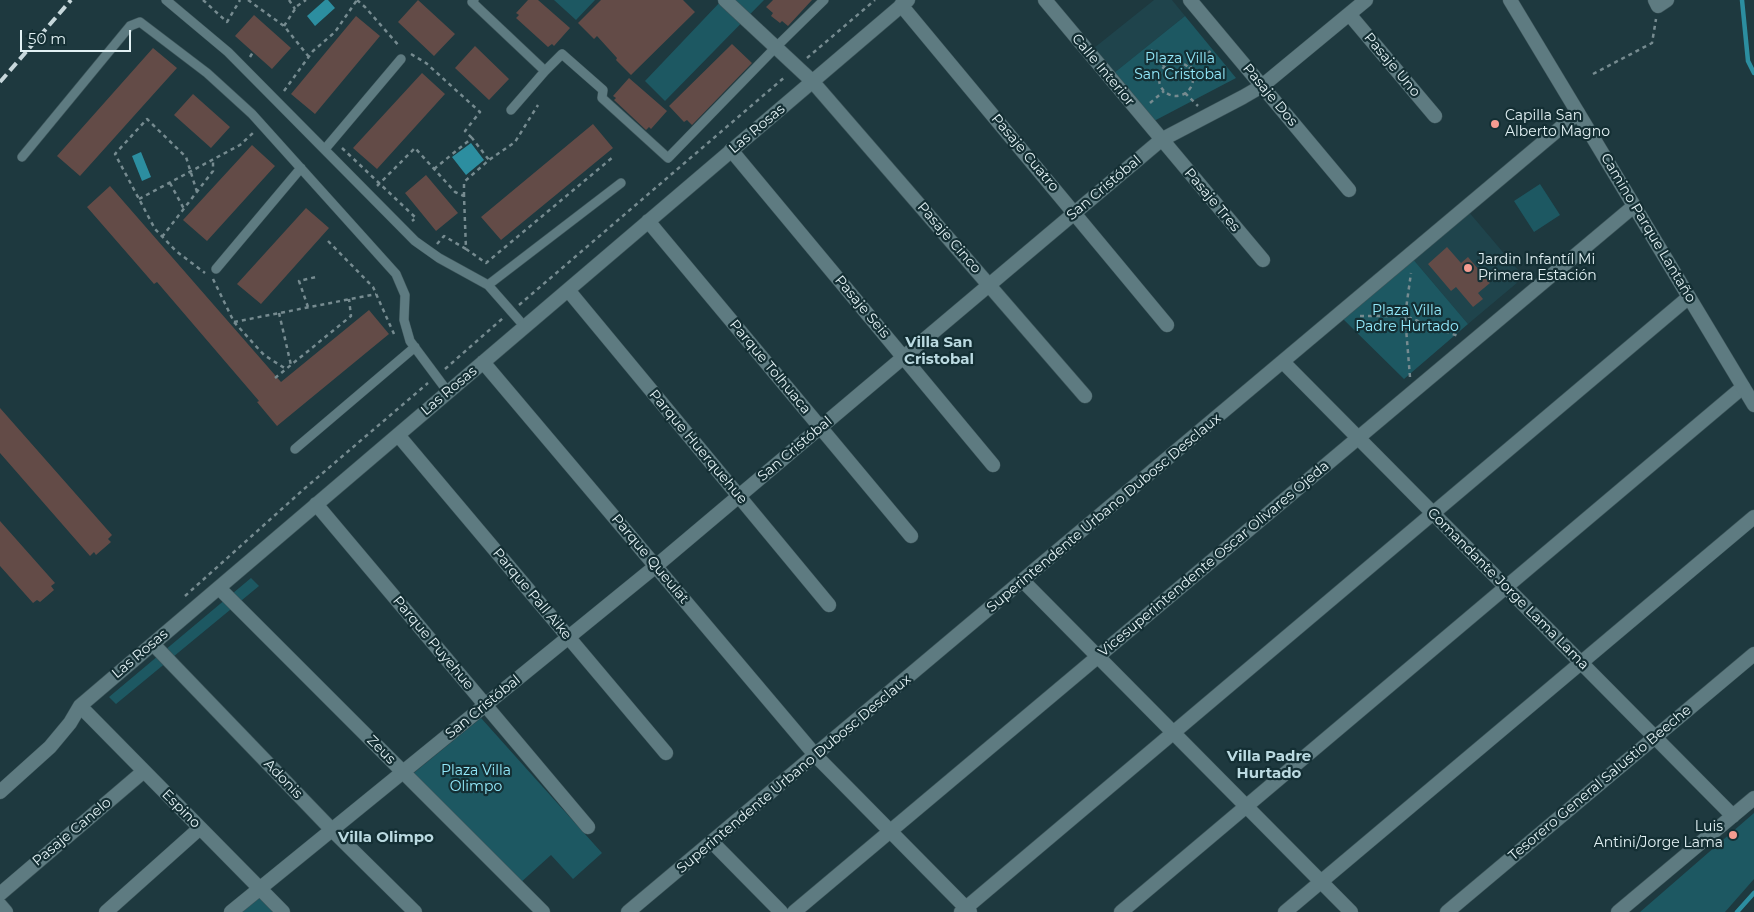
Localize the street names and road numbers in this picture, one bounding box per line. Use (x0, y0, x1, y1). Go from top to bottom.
street label: Pasaje Uno (1360, 30, 1424, 100)
street label: Calle Interior (1068, 31, 1138, 109)
street label: Pasaje Dos (1239, 60, 1301, 130)
street label: Las Rosas (726, 101, 788, 157)
street label: Pasaje Cuatro (988, 111, 1062, 195)
street label: Camino Parque Lantaño (1597, 150, 1699, 306)
street label: San Cristóbal (1063, 152, 1145, 224)
street label: Pasaje Tres (1181, 165, 1243, 235)
street label: Pasaje Cinco (914, 199, 984, 277)
street label: Pasaje Seis (831, 272, 893, 342)
street label: Parque Tolhuaca (726, 317, 814, 417)
street label: Las Rosas (418, 363, 480, 419)
street label: Parque Huerquehue (645, 386, 751, 508)
street label: Superintendente Urbano Dubosc Desclaux (984, 410, 1224, 616)
street label: San Cristóbal (754, 413, 836, 485)
street label: Vicesuperintendente Oscar Olivares Ojeda (1095, 458, 1333, 660)
street label: Comandante Jorge Lama Lama (1424, 505, 1592, 673)
street label: Parque Queulat (608, 511, 692, 607)
street label: Parque Pall Aike (489, 545, 575, 643)
street label: Parque Puyehue (389, 593, 477, 693)
street label: Las Rosas (109, 626, 171, 682)
street label: Superintendente Urbano Dubosc Desclaux (674, 671, 914, 877)
street label: San Cristóbal (442, 672, 524, 742)
street label: Tesorero General Salustio Beeche (1505, 702, 1695, 864)
street label: Zeus (363, 732, 399, 768)
street label: Adonis (260, 756, 306, 802)
street label: Espino (158, 786, 204, 832)
street label: Pasaje Canelo (29, 794, 115, 870)

